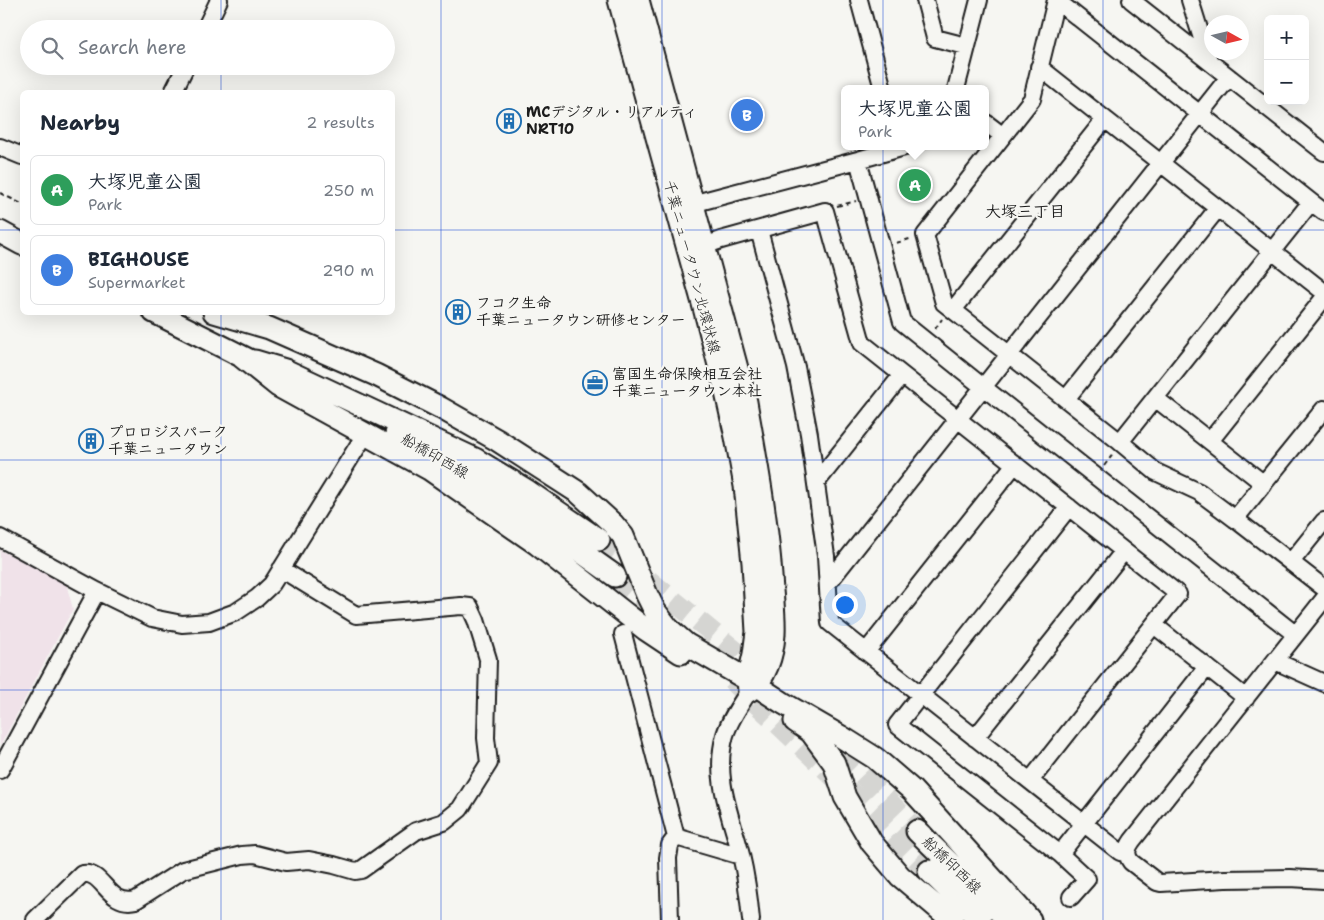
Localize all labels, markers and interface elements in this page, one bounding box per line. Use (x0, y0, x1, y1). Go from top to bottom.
north arrow (1204, 15, 1249, 60)
map controls (1264, 15, 1309, 105)
button: + (1264, 15, 1309, 60)
search box (20, 20, 395, 75)
icon: search (38, 34, 66, 62)
text: Search here (78, 35, 187, 60)
button: − (1264, 60, 1309, 105)
popup (841, 85, 989, 150)
pin: B (731, 96, 763, 134)
text: 大塚児童公園 (858, 96, 972, 121)
place label: MCデジタル・リアルティ NRT10 (526, 102, 698, 139)
building icon: MCデジタル・リアルティ NRT10 (496, 108, 522, 134)
text: Nearby (40, 109, 120, 137)
text: 2 results (306, 112, 375, 133)
text: Park (858, 121, 892, 142)
pin: A (899, 166, 931, 204)
text: 大塚児童公園 (88, 169, 202, 194)
street label: 千葉ニュータウン北環状線 (659, 178, 725, 356)
text: A (51, 180, 63, 201)
text: 250 m (323, 180, 374, 201)
text: Park (88, 194, 122, 215)
district label: 大塚三丁目 (985, 201, 1065, 222)
text: BIGHOUSE (88, 247, 189, 272)
text: B (52, 260, 62, 281)
text: 290 m (322, 260, 374, 281)
text: Supermarket (88, 272, 185, 293)
place label: フコク生命 千葉ニュータウン研修センター (476, 293, 686, 330)
building icon: フコク生命 千葉ニュータウン研修センター (445, 299, 471, 325)
place label: 富国生命保険相互会社 千葉ニュータウン本社 (612, 364, 762, 401)
office icon: 富国生命保険相互会社 千葉ニュータウン本社 (582, 370, 608, 396)
place label: プロロジスパーク 千葉ニュータウン (108, 422, 228, 459)
building icon: プロロジスパーク 千葉ニュータウン (78, 428, 104, 454)
street label: 船橋印西線 (398, 429, 472, 483)
your location (832, 592, 858, 618)
street label: 船橋印西線 (918, 832, 986, 898)

